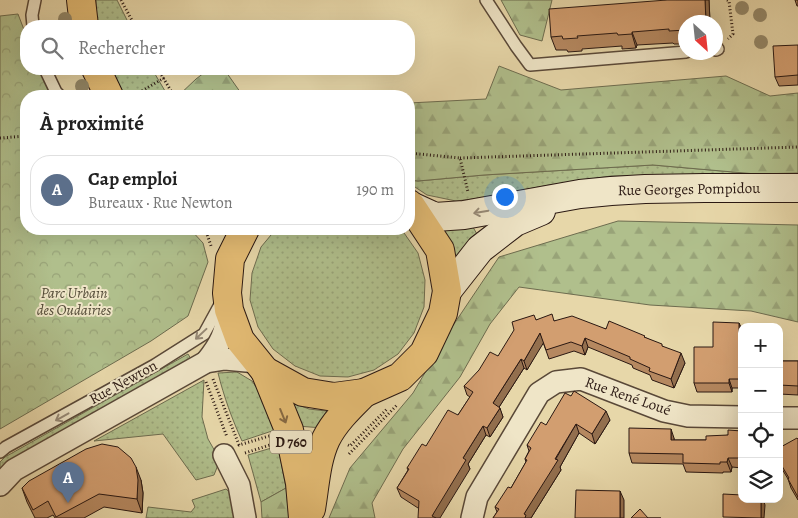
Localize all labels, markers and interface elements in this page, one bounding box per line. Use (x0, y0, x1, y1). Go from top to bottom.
north arrow (678, 15, 723, 60)
search box (20, 20, 415, 75)
icon: search (38, 34, 66, 62)
text: Rechercher (78, 35, 165, 61)
text: À proximité (40, 109, 144, 137)
text: Cap emploi (88, 166, 178, 192)
street label: Rue Georges Pompidou (617, 178, 761, 200)
text: A (52, 179, 62, 201)
text: 190 m (356, 179, 394, 201)
your location (492, 184, 518, 210)
text: Bureaux · Rue Newton (88, 192, 233, 214)
one-way arrow (473, 208, 489, 218)
park label: Parc Urbain des Oudairies (37, 283, 111, 320)
map controls (738, 323, 783, 503)
button: + (738, 323, 783, 368)
one-way arrow (195, 328, 207, 340)
street label: Rue Newton (85, 355, 161, 409)
button: − (738, 368, 783, 413)
street label: Rue René Loué (582, 372, 674, 420)
one-way arrow (279, 408, 288, 423)
one-way arrow (55, 412, 69, 422)
button: locate (738, 413, 783, 458)
road number: D 760 (270, 431, 312, 454)
button: layers (738, 458, 783, 503)
pin: A (52, 462, 84, 503)

